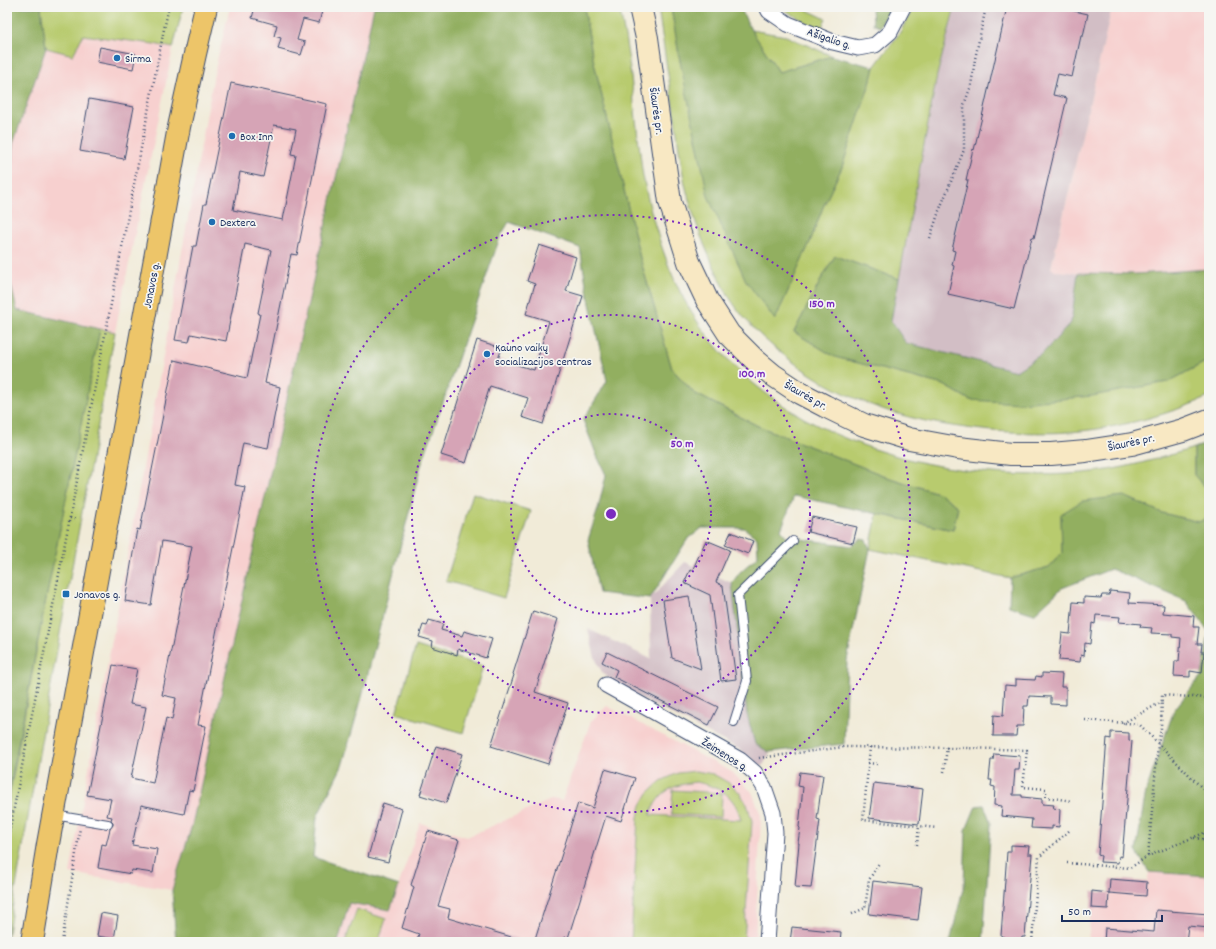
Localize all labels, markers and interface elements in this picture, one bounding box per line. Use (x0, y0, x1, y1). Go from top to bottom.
street label: Ašigalio g. (804, 24, 853, 55)
place label: Sirma (125, 51, 151, 68)
marker: Sirma (112, 53, 122, 63)
street label: Šiaurės pr. (644, 87, 667, 136)
place label: Box Inn (240, 129, 273, 146)
marker: Box Inn (227, 131, 237, 141)
place label: Dextera (220, 215, 256, 232)
marker: Dextera (207, 217, 217, 227)
street label: Jonavos g. (140, 261, 165, 310)
text: 150 m (809, 296, 835, 313)
place label: Kauno vaikų socializacijos centras (495, 340, 592, 371)
marker: Kauno vaikų socializacijos centras (482, 349, 492, 359)
text: 100 m (739, 366, 765, 383)
street label: Šiaurės pr. (780, 377, 830, 415)
street label: Šiaurės pr. (1106, 430, 1156, 457)
text: 50 m (670, 436, 694, 453)
centre of rings (604, 507, 618, 521)
place label: Jonavos g. (74, 587, 120, 604)
marker: Jonavos g. (61, 589, 71, 599)
street label: Žeimenos g. (698, 734, 751, 776)
scale bar (1062, 897, 1162, 923)
text: 50 m (1068, 904, 1091, 921)

